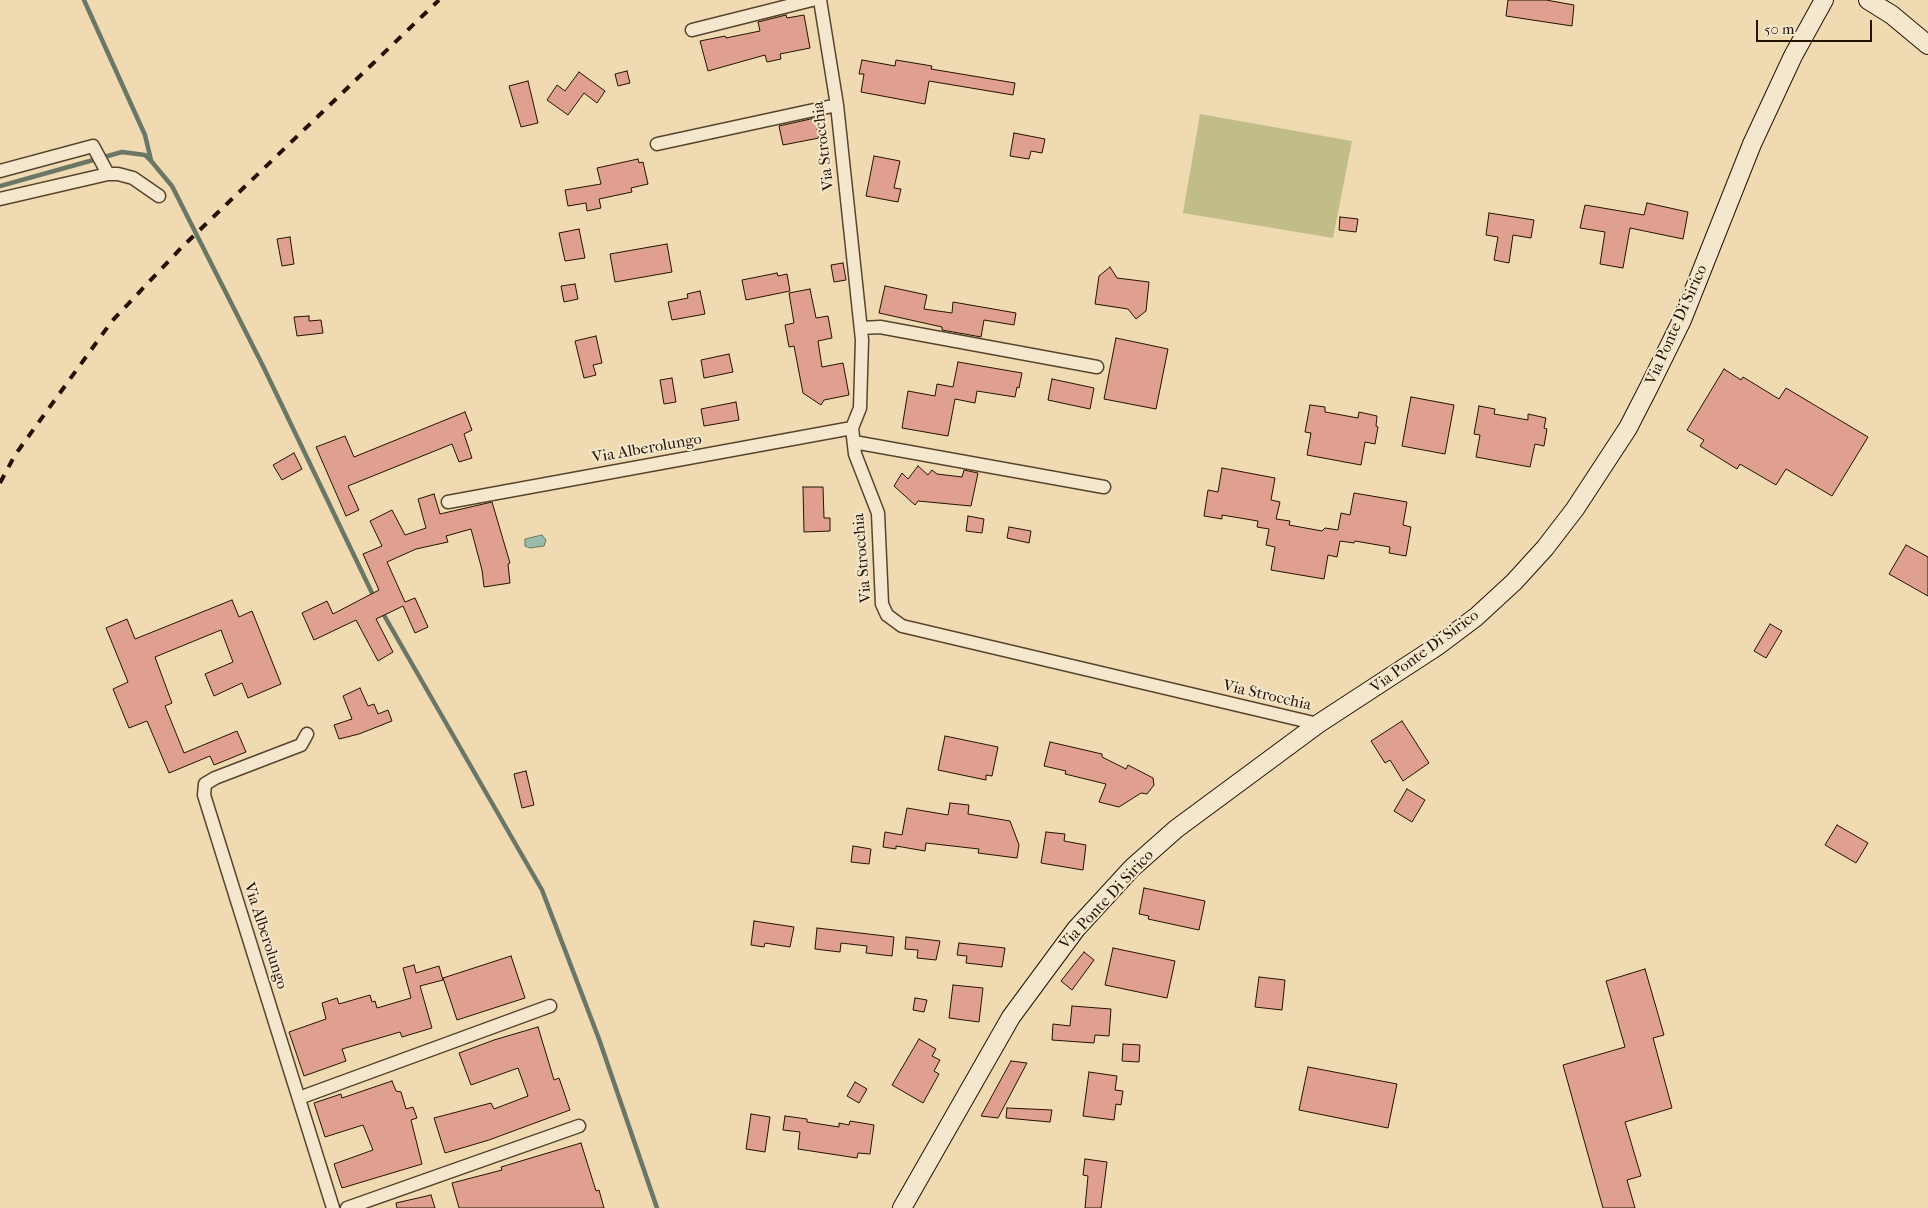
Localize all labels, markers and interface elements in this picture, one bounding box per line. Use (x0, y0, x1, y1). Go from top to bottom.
scale bar (1758, 10, 1874, 42)
text: 50 m (1764, 20, 1794, 38)
street label: Via Strocchia (809, 100, 839, 192)
street label: Via Ponte Di Sirico (1642, 262, 1712, 388)
street label: Via Alberolungo (591, 430, 703, 468)
street label: Via Strocchia (850, 512, 876, 604)
street label: Via Ponte Di Sirico (1367, 606, 1483, 698)
street label: Via Strocchia (1221, 677, 1313, 715)
street label: Via Ponte Di Sirico (1056, 846, 1158, 954)
street label: Via Alberolungo (239, 880, 291, 992)

